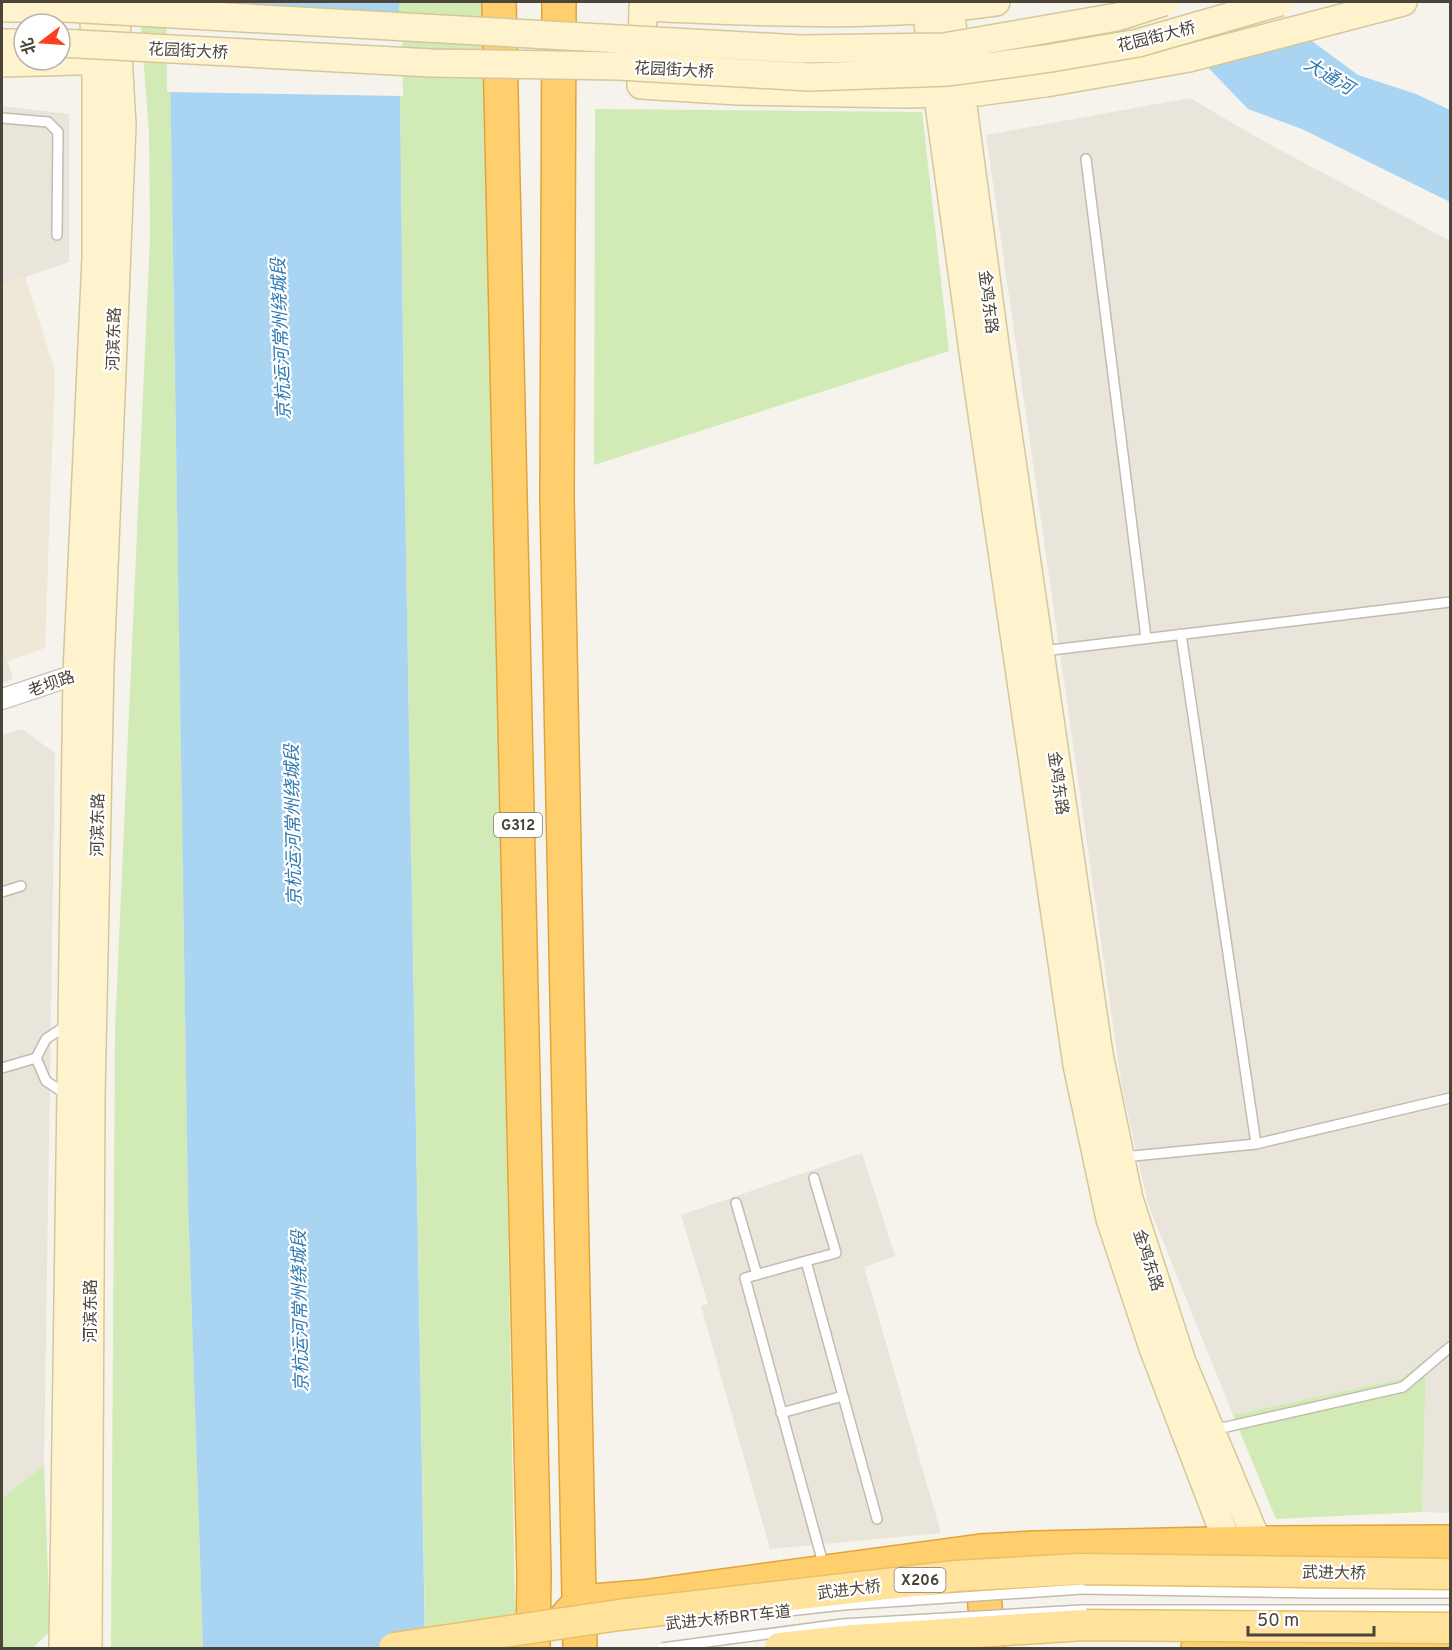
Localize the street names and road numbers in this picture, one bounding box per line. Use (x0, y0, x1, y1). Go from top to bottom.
street label: 花园街大桥 (1115, 19, 1198, 57)
street label: 花园街大桥 (147, 40, 228, 64)
street label: 花园街大桥 (633, 59, 714, 83)
street label: 金鸡东路 (973, 269, 1001, 335)
street label: 河滨东路 (104, 307, 126, 371)
street label: 老坝路 (26, 668, 78, 702)
street label: 金鸡东路 (1043, 750, 1071, 816)
street label: 河滨东路 (88, 793, 110, 857)
road number: G312 (494, 813, 542, 837)
street label: 金鸡东路 (1128, 1227, 1166, 1294)
street label: 河滨东路 (82, 1279, 102, 1343)
street label: 武进大桥 (1302, 1563, 1366, 1585)
road number: X206 (894, 1568, 946, 1592)
street label: 武进大桥 (816, 1577, 882, 1605)
street label: 武进大桥BRT车道 (664, 1602, 792, 1636)

